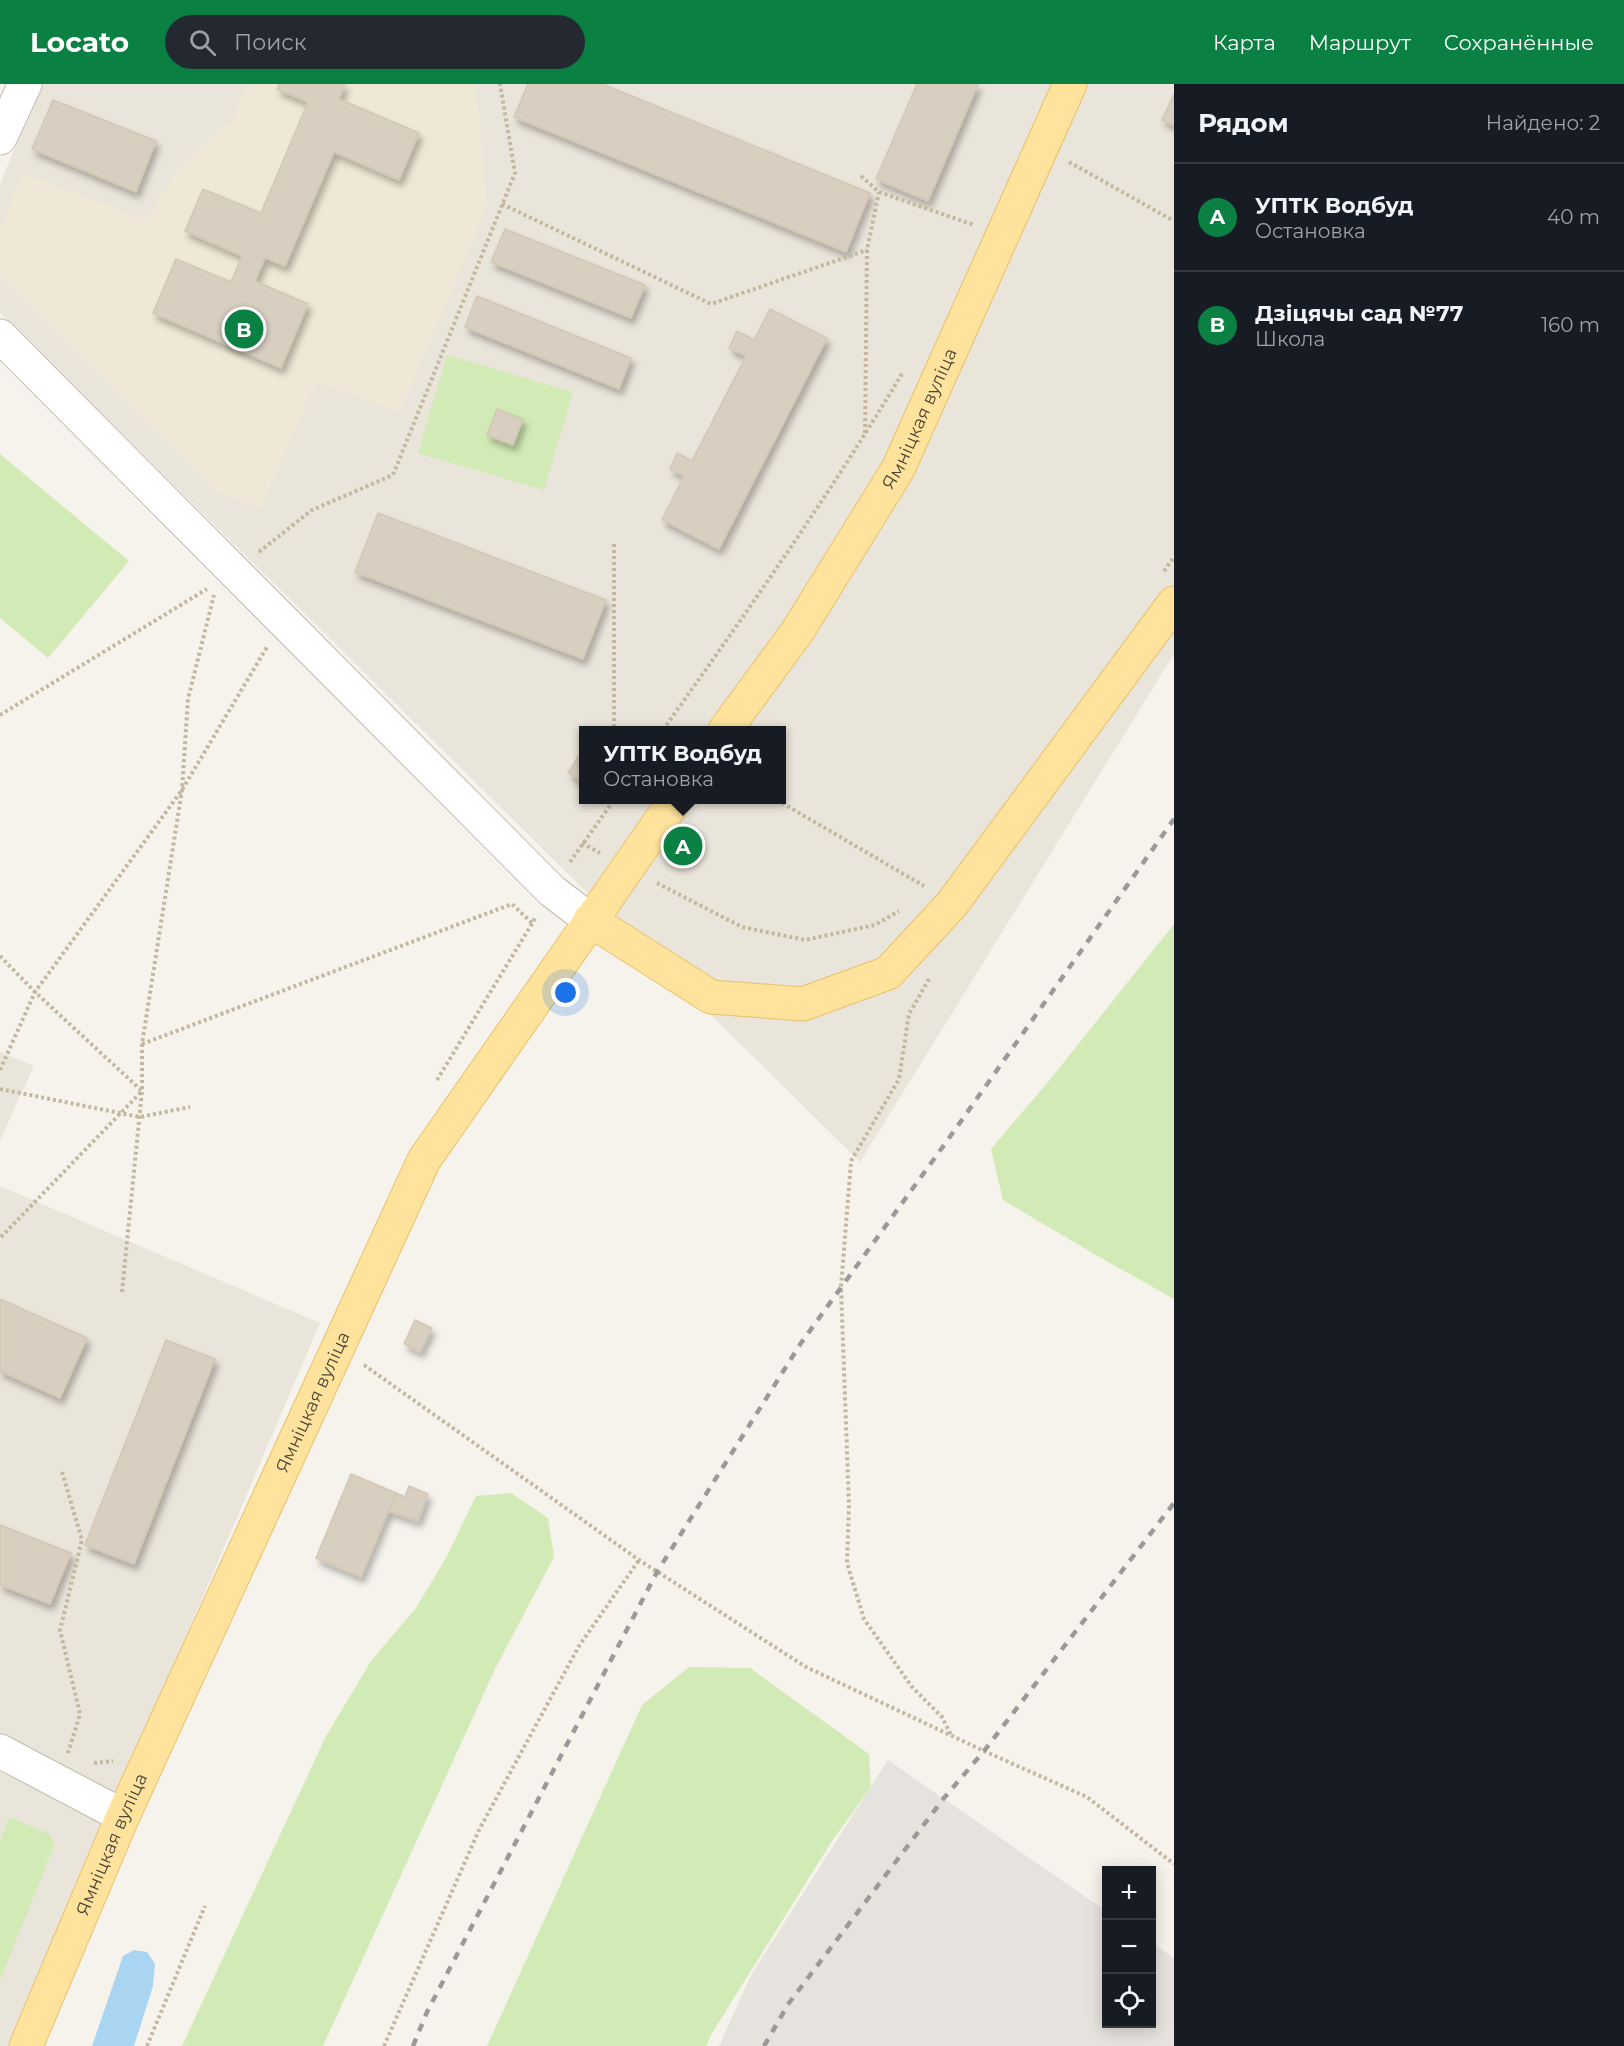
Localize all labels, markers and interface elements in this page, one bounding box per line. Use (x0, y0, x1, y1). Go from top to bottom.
search box (165, 15, 585, 69)
text: Locato (30, 25, 129, 59)
icon: search (186, 26, 219, 59)
text: Поиск (234, 29, 306, 56)
text: Карта (1213, 30, 1276, 55)
text: Маршрут (1309, 30, 1411, 55)
text: Сохранённые (1444, 30, 1594, 55)
text: Рядом (1198, 107, 1289, 139)
text: Найдено: 2 (1486, 111, 1600, 135)
text: УПТК Водбуд (1255, 192, 1413, 219)
text: A (1210, 205, 1225, 229)
text: 40 m (1547, 205, 1600, 229)
text: Остановка (1255, 219, 1366, 243)
text: Дзіцячы сад №77 (1255, 300, 1463, 327)
pin: B (224, 306, 264, 352)
text: B (1210, 313, 1225, 337)
text: 160 m (1541, 313, 1600, 337)
text: Школа (1255, 327, 1325, 351)
street label: Ямніцкая вуліца (877, 345, 962, 493)
popup (579, 726, 786, 804)
text: УПТК Водбуд (603, 740, 762, 767)
text: Остановка (603, 767, 714, 791)
pin: A (664, 824, 702, 868)
your location (551, 978, 580, 1007)
street label: Ямніцкая вуліца (271, 1328, 355, 1476)
street label: Ямніцкая вуліца (71, 1770, 152, 1919)
map controls (1102, 1866, 1156, 2028)
button: + (1102, 1866, 1156, 1920)
button: − (1102, 1920, 1156, 1974)
button: locate (1102, 1974, 1156, 2028)

